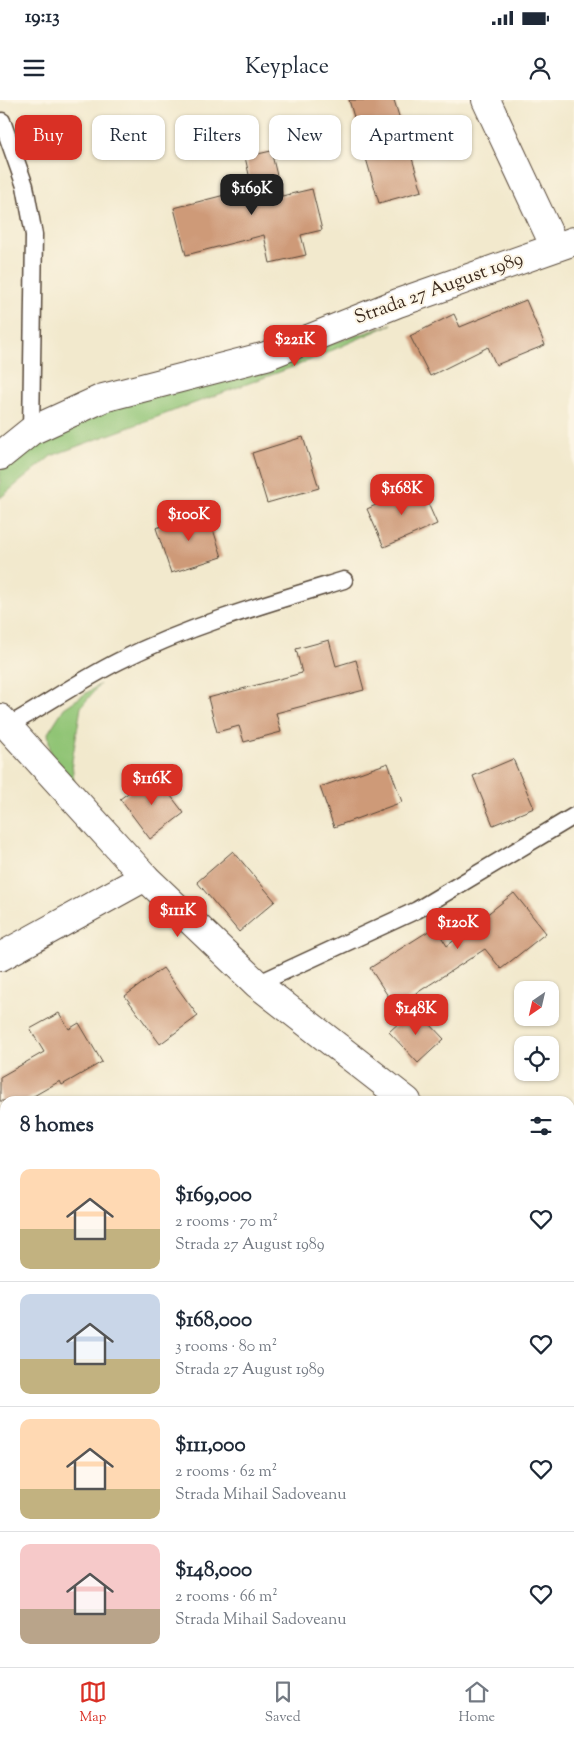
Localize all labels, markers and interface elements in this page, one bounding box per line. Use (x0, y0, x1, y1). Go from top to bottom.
text: 19:13 (25, 4, 60, 31)
text: Keyplace (245, 52, 329, 84)
icon: menu (20, 54, 48, 82)
icon: person (526, 54, 554, 82)
chip: Buy (15, 115, 82, 160)
chip: Rent (92, 115, 165, 160)
chip: Filters (175, 115, 259, 160)
chip: New (269, 115, 341, 160)
chip: Apartment (351, 115, 472, 160)
pin: $169K (217, 174, 287, 216)
text: $169K (231, 178, 273, 201)
street label: Strada 27 August 1989 (351, 246, 527, 332)
pin: $221K (260, 324, 330, 367)
text: $221K (275, 329, 315, 352)
pin: $168K (367, 474, 437, 516)
text: $168K (381, 478, 423, 501)
pin: $100K (154, 500, 224, 542)
text: $100K (168, 504, 210, 527)
pin: $116K (117, 764, 187, 806)
text: $116K (133, 768, 171, 791)
pin: $111K (143, 896, 213, 938)
text: $111K (160, 900, 196, 923)
pin: $120K (423, 908, 493, 950)
text: $120K (437, 912, 479, 935)
north arrow (514, 981, 559, 1026)
map controls (514, 981, 559, 1081)
pin: $148K (381, 994, 451, 1036)
text: $148K (395, 998, 437, 1021)
button: locate (514, 1036, 559, 1081)
text: 8 homes (20, 1111, 94, 1141)
icon: filters (527, 1112, 555, 1140)
text: $169,000 (175, 1181, 252, 1211)
icon: home (60, 1189, 120, 1249)
icon: heart (527, 1205, 555, 1233)
text: 2 rooms · 70 m² (175, 1211, 278, 1234)
text: Strada 27 August 1989 (175, 1234, 325, 1257)
text: $168,000 (175, 1306, 252, 1336)
icon: home (60, 1314, 120, 1374)
icon: heart (527, 1330, 555, 1358)
text: 3 rooms · 80 m² (175, 1336, 277, 1359)
text: Strada 27 August 1989 (175, 1359, 325, 1382)
text: $111,000 (175, 1431, 246, 1461)
icon: home (60, 1439, 120, 1499)
icon: heart (527, 1455, 555, 1483)
text: 2 rooms · 62 m² (175, 1461, 277, 1484)
text: Strada Mihail Sadoveanu (175, 1484, 347, 1507)
text: $148,000 (175, 1556, 252, 1586)
icon: home (60, 1564, 120, 1624)
icon: heart (527, 1580, 555, 1608)
text: 2 rooms · 66 m² (175, 1586, 278, 1609)
text: Strada Mihail Sadoveanu (175, 1609, 347, 1632)
tab: Map (79, 1678, 107, 1728)
tab: Saved (265, 1678, 301, 1728)
tab: Home (458, 1678, 495, 1728)

